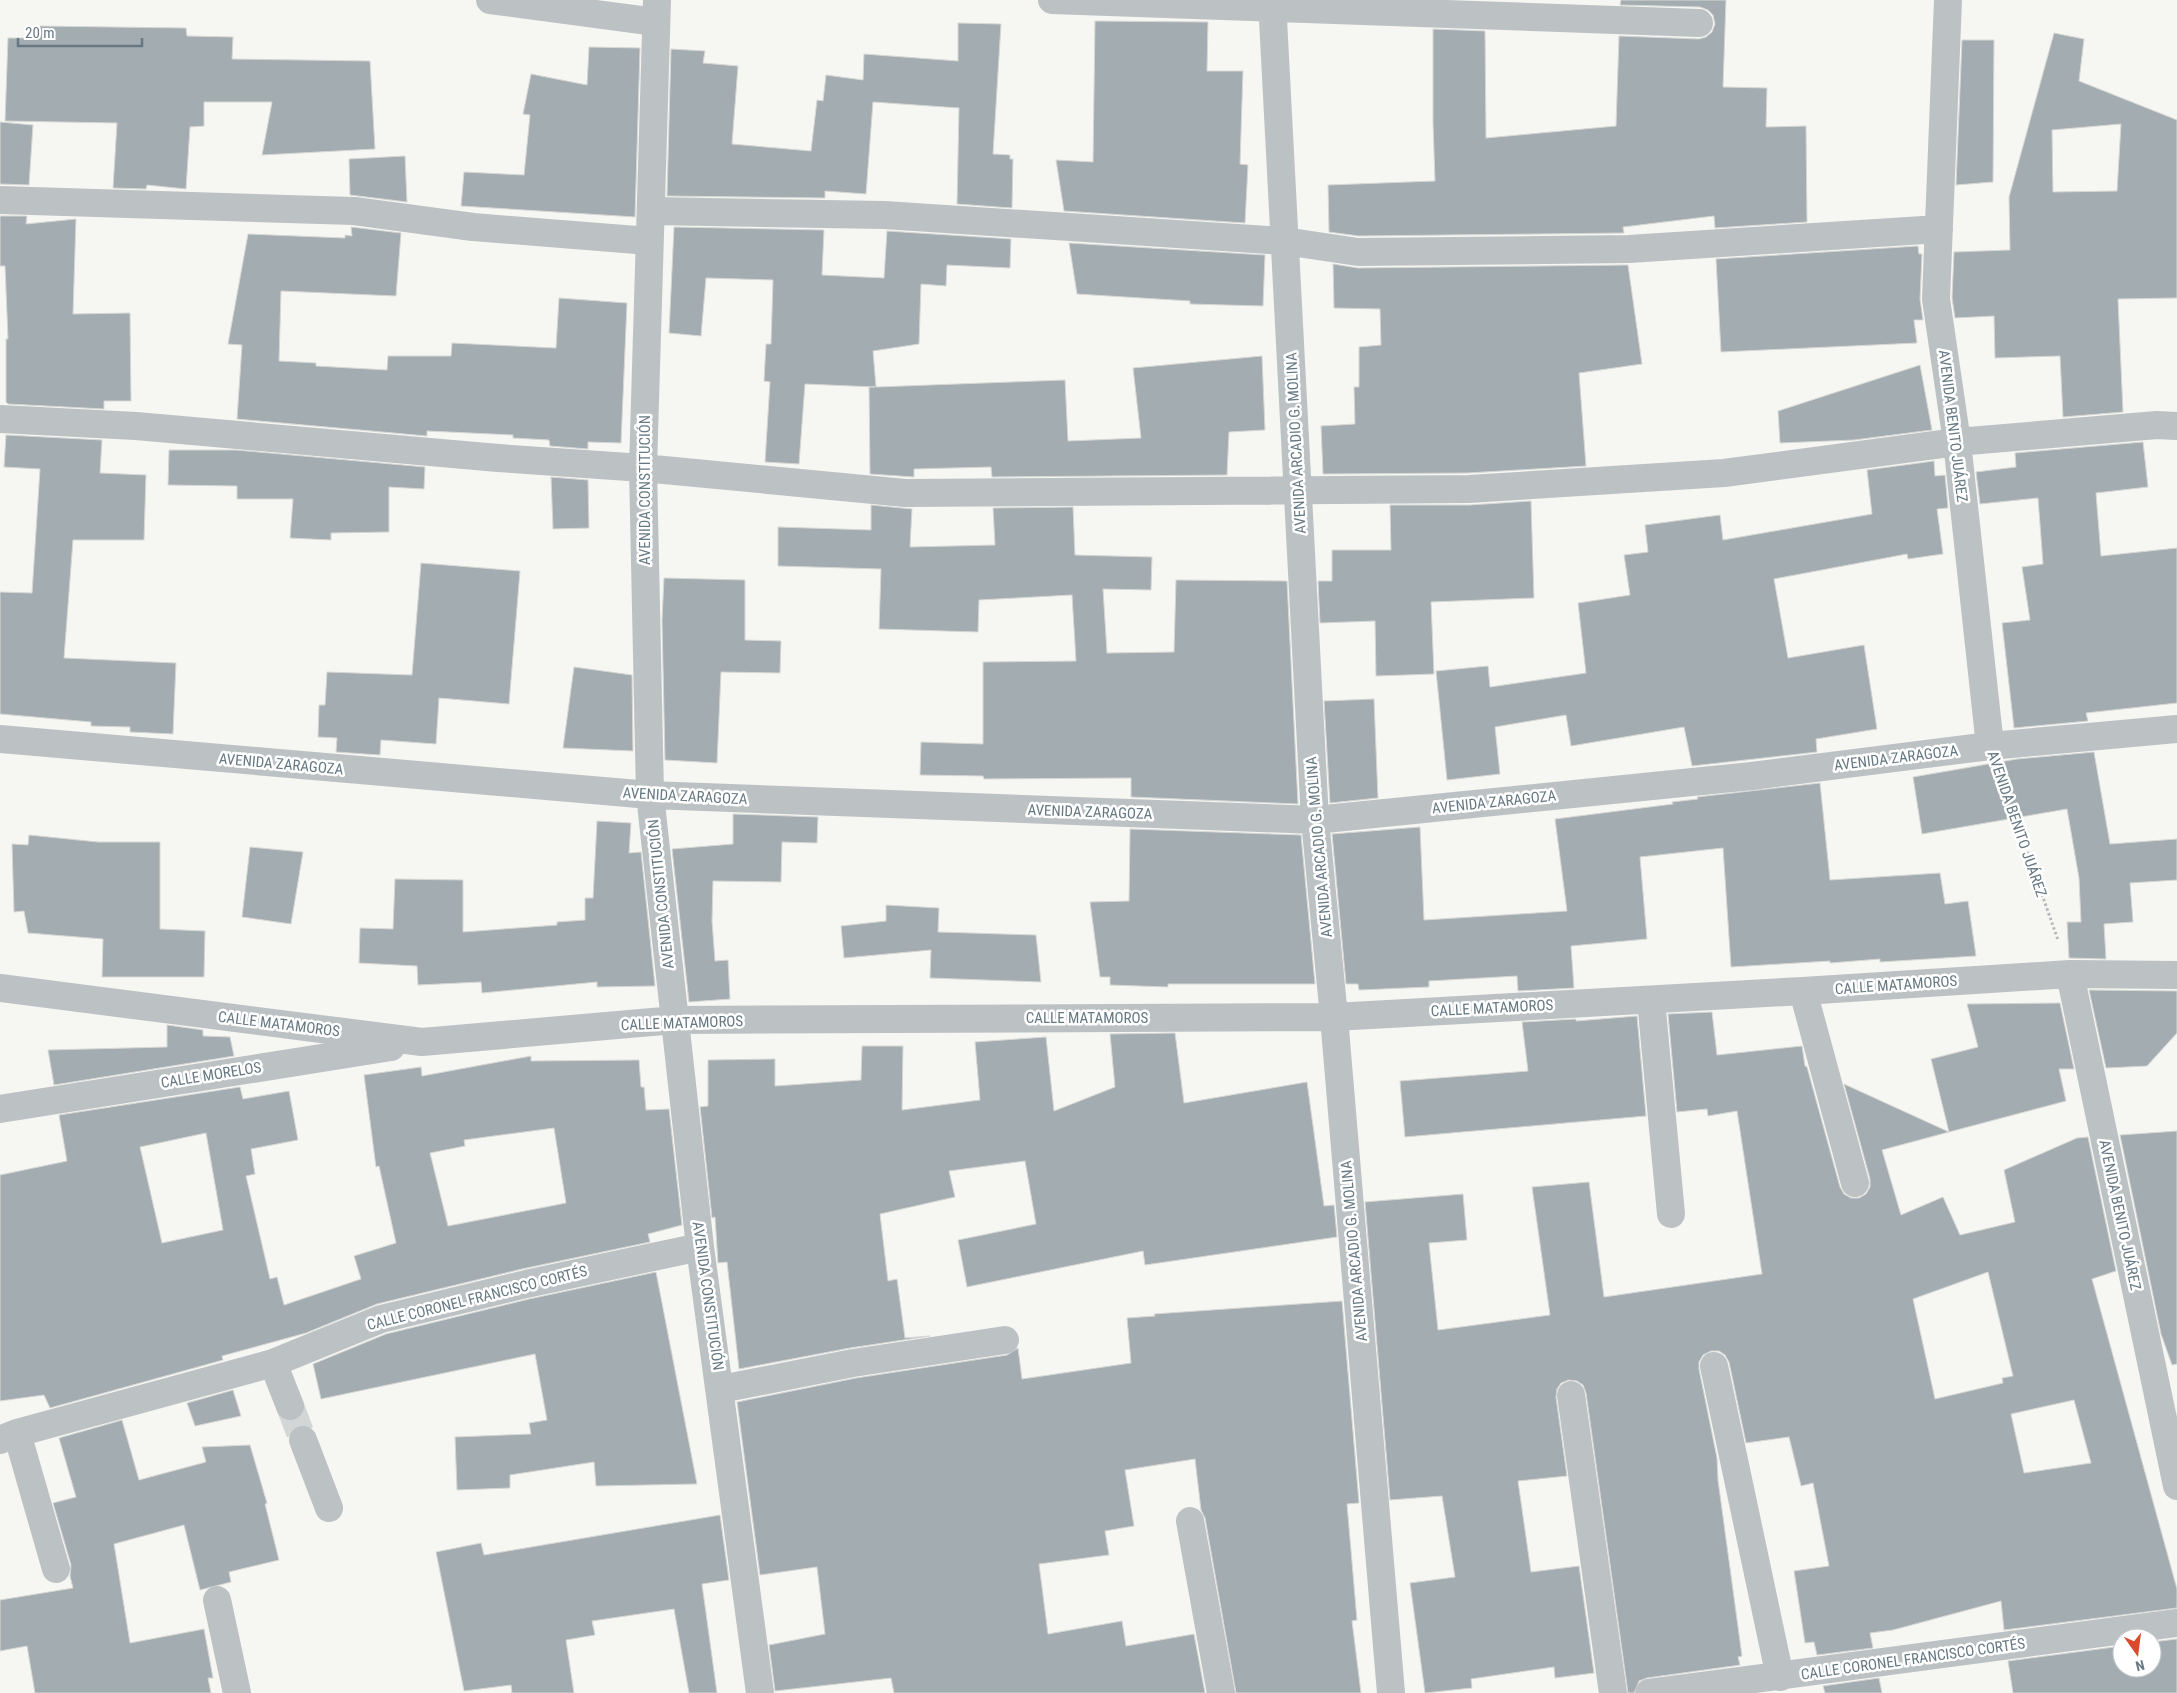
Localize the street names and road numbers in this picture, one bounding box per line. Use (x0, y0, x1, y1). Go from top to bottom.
street label: AVENIDA BENITO JUÁREZ (1935, 349, 1971, 503)
street label: AVENIDA ARCADIO G. MOLINA (1282, 352, 1310, 534)
street label: AVENIDA CONSTITUCIÓN (636, 415, 654, 565)
street label: AVENIDA ZARAGOZA (1833, 741, 1959, 775)
street label: AVENIDA BENITO JUÁREZ (1984, 749, 2051, 900)
street label: AVENIDA ZARAGOZA (218, 750, 344, 778)
street label: AVENIDA ARCADIO G. MOLINA (1302, 755, 1336, 938)
street label: AVENIDA ZARAGOZA (622, 784, 748, 808)
street label: AVENIDA ZARAGOZA (1431, 786, 1557, 817)
street label: AVENIDA ZARAGOZA (1027, 801, 1153, 823)
street label: AVENIDA CONSTITUCIÓN (644, 818, 678, 970)
street label: CALLE MATAMOROS (1834, 972, 1958, 998)
street label: CALLE MATAMOROS (1430, 996, 1554, 1020)
street label: CALLE MATAMOROS (217, 1008, 341, 1040)
street label: CALLE MATAMOROS (1026, 1009, 1148, 1027)
street label: CALLE MATAMOROS (620, 1012, 744, 1034)
street label: CALLE MORELOS (159, 1058, 263, 1092)
street label: AVENIDA BENITO JUÁREZ (2095, 1138, 2145, 1292)
street label: AVENIDA ARCADIO G. MOLINA (1337, 1159, 1371, 1342)
street label: AVENIDA CONSTITUCIÓN (689, 1220, 727, 1372)
street label: CALLE CORONEL FRANCISCO CORTÉS (365, 1262, 589, 1334)
street label: CALLE CORONEL FRANCISCO CORTÉS (1800, 1634, 2026, 1684)

